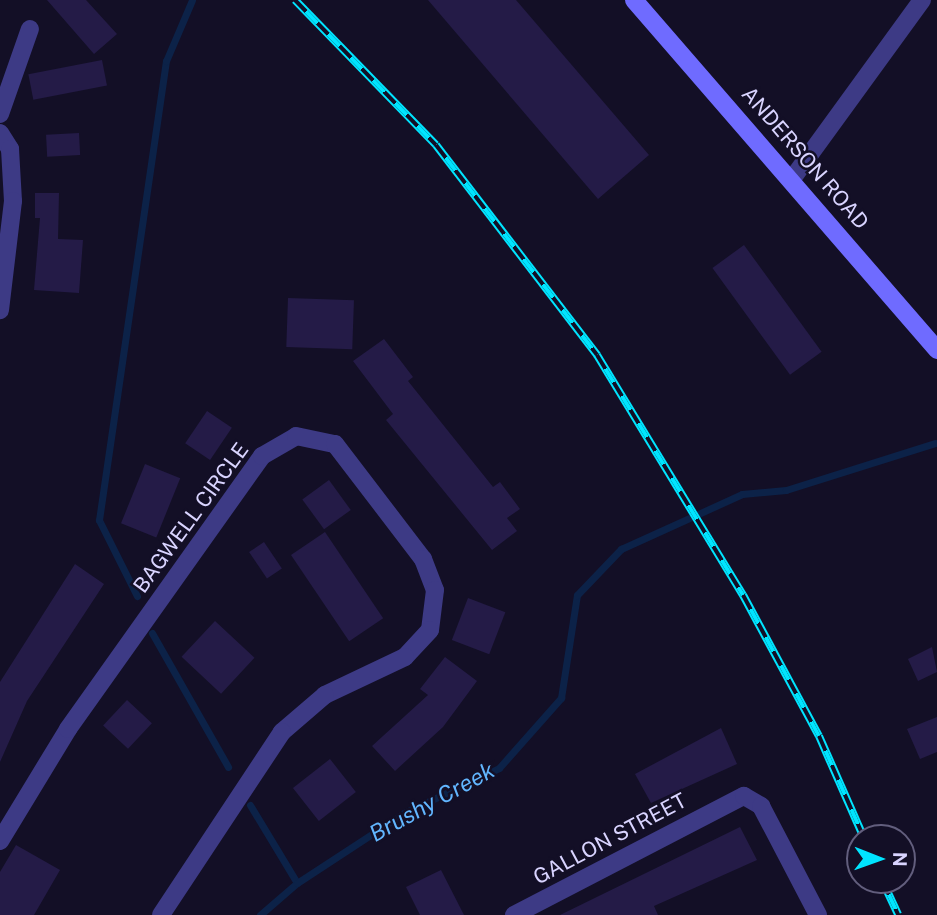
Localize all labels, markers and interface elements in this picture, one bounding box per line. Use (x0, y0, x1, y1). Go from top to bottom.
street label: ANDERSON ROAD (736, 82, 874, 234)
street label: BAGWELL CIRCLE (128, 438, 254, 598)
water label: Brushy Creek (365, 756, 499, 848)
street label: GALLON STREET (529, 788, 691, 890)
north arrow (846, 824, 916, 894)
text: N (889, 852, 911, 867)

